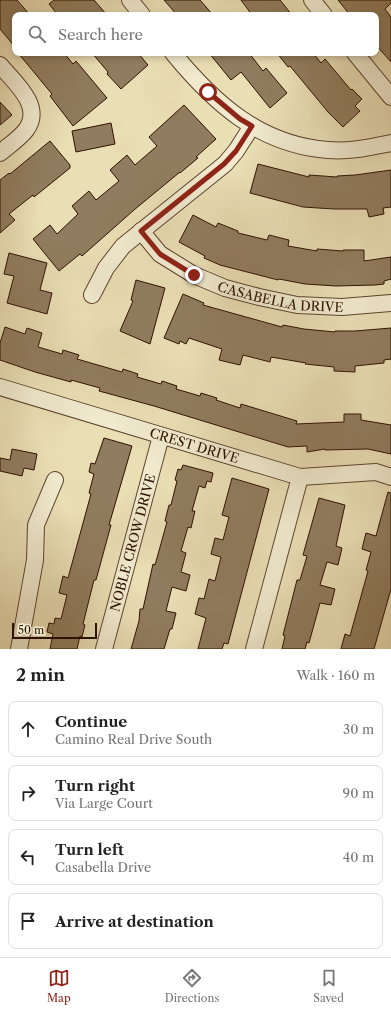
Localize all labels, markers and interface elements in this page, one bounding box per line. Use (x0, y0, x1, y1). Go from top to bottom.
search box (12, 12, 379, 56)
icon: search (26, 23, 48, 45)
text: Search here (58, 25, 143, 44)
route start (199, 83, 217, 101)
route end (185, 266, 203, 284)
street label: CASABELLA DRIVE (215, 278, 344, 315)
street label: CREST DRIVE (148, 424, 241, 466)
street label: NOBLE CROW DRIVE (106, 472, 158, 613)
scale bar (12, 621, 97, 640)
text: 50 m (18, 623, 44, 637)
text: 2 min (16, 665, 65, 685)
text: Walk · 160 m (296, 667, 375, 683)
text: Continue (55, 712, 127, 731)
icon: ahead (17, 718, 39, 740)
text: 30 m (343, 721, 374, 737)
text: Camino Real Drive South (55, 731, 212, 747)
text: Turn right (55, 776, 135, 795)
icon: right (17, 782, 39, 804)
text: 90 m (343, 785, 374, 801)
text: Via Large Court (55, 795, 153, 811)
text: Turn left (55, 840, 124, 859)
icon: left (17, 846, 39, 868)
text: 40 m (343, 849, 374, 865)
text: Casabella Drive (55, 859, 151, 875)
icon: arrive (17, 910, 39, 932)
text: Arrive at destination (55, 912, 214, 931)
tab: Map (47, 967, 71, 1005)
tab: Directions (165, 967, 219, 1005)
tab: Saved (313, 967, 344, 1005)

